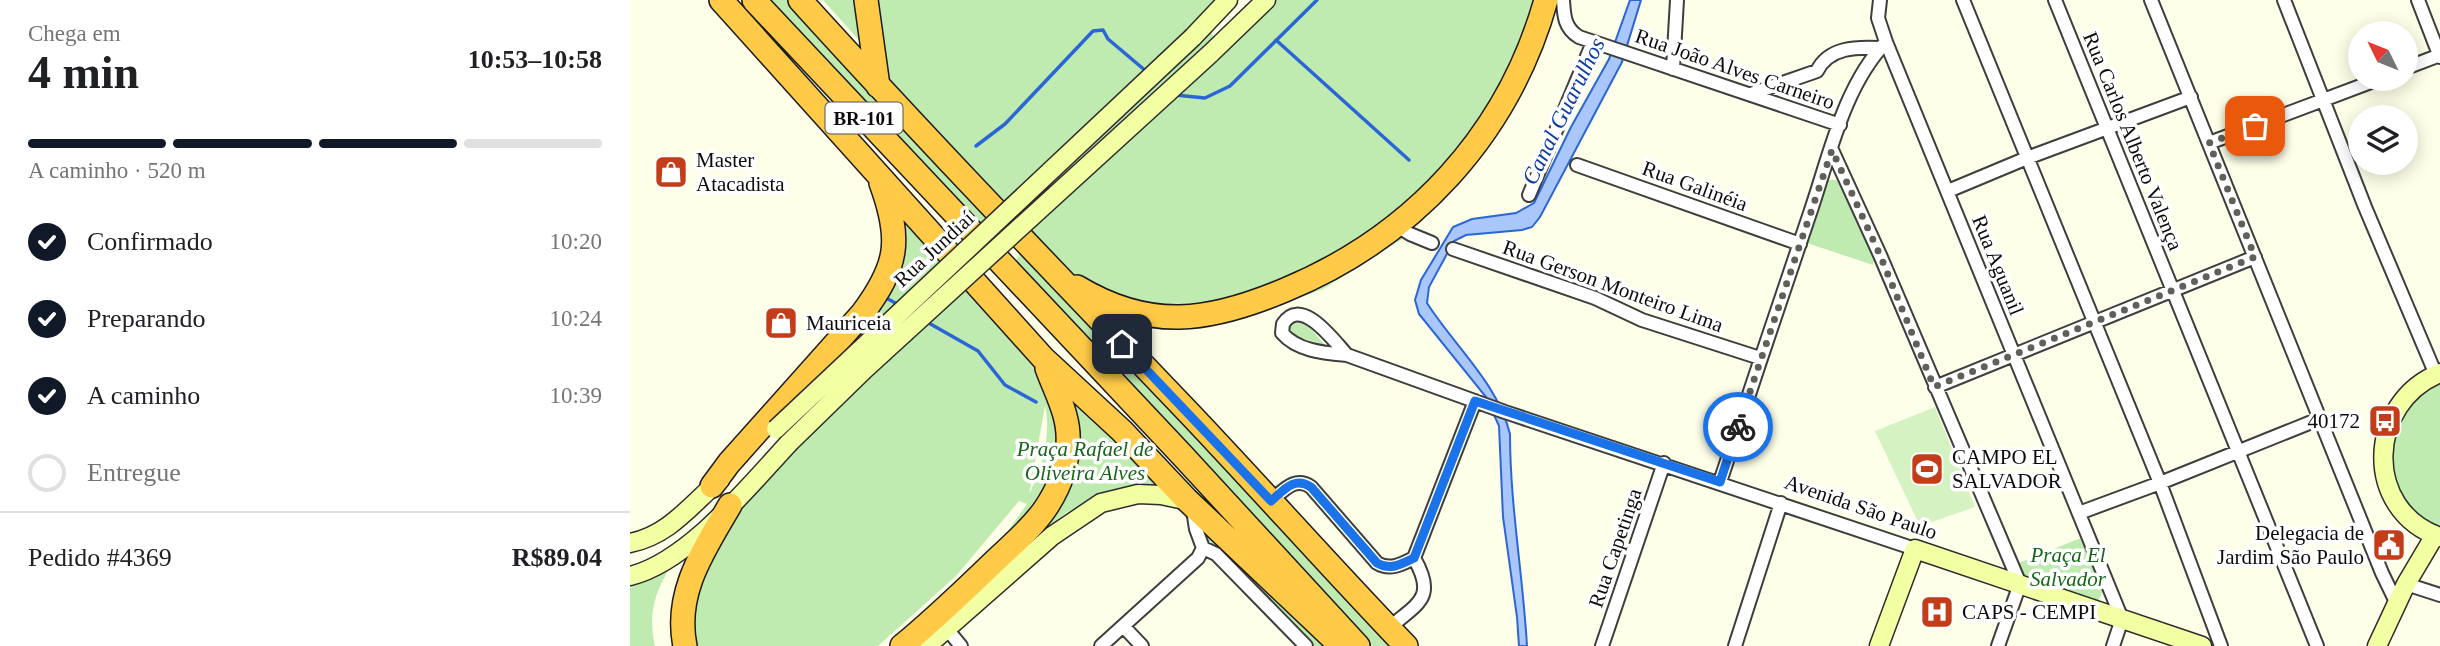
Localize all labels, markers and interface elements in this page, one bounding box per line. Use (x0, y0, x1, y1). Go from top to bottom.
text: Chega em (28, 21, 121, 46)
north arrow (2348, 21, 2418, 91)
map controls (2348, 21, 2418, 175)
street label: Rua João Alves Carneiro (1632, 24, 1838, 114)
street label: Rua Carlos Alberto Valença (2078, 28, 2188, 254)
water label: Canal Guarulhos (1517, 34, 1610, 189)
text: 10:53–10:58 (468, 45, 602, 74)
text: 4 min (28, 47, 139, 98)
pin (2225, 96, 2285, 156)
road number: BR-101 (826, 102, 902, 134)
button: layers (2348, 105, 2418, 175)
icon: bag (2236, 107, 2274, 145)
place label: Master Atacadista (696, 148, 785, 196)
shop icon: Master Atacadista (652, 153, 690, 191)
street label: Rua Galinéia (1639, 156, 1752, 216)
text: A caminho · 520 m (28, 158, 206, 183)
street label: Rua Jundiaí (889, 206, 979, 292)
street label: Rua Aguanil (1967, 212, 2029, 319)
icon: check (28, 223, 66, 261)
text: Confirmado (87, 227, 213, 256)
text: 10:20 (550, 229, 602, 254)
street label: Rua Gerson Monteiro Lima (1500, 235, 1727, 337)
icon: check (28, 300, 66, 338)
text: Preparando (87, 304, 205, 333)
shop icon: Mauriceia (762, 304, 800, 342)
text: 10:24 (550, 306, 602, 331)
place label: Mauriceia (806, 311, 892, 335)
pin (1092, 314, 1152, 374)
icon: home (1103, 325, 1141, 363)
icon: check (28, 377, 66, 415)
text: A caminho (87, 381, 200, 410)
text: 10:39 (550, 383, 602, 408)
courier (1703, 392, 1773, 462)
bus stop icon: 40172 (2366, 402, 2404, 440)
icon: bike (1719, 408, 1757, 446)
place label: 40172 (2308, 409, 2360, 433)
park label: Praça Rafael de Oliveira Alves (1016, 437, 1153, 485)
place label: CAMPO EL SALVADOR (1952, 445, 2062, 493)
sports icon: CAMPO EL SALVADOR (1908, 450, 1946, 488)
text: Entregue (87, 458, 181, 487)
street label: Avenida São Paulo (1782, 470, 1940, 544)
street label: Rua Capetinga (1583, 485, 1647, 611)
place label: Delegacia de Jardim São Paulo (2217, 521, 2364, 569)
public building icon: Delegacia de Jardim São Paulo (2370, 526, 2408, 564)
text: Pedido #4369 (28, 543, 172, 572)
text: R$89.04 (512, 543, 602, 572)
park label: Praça El Salvador (2029, 543, 2107, 591)
hospital icon: CAPS - CEMPI (1918, 593, 1956, 631)
place label: CAPS - CEMPI (1962, 600, 2096, 624)

